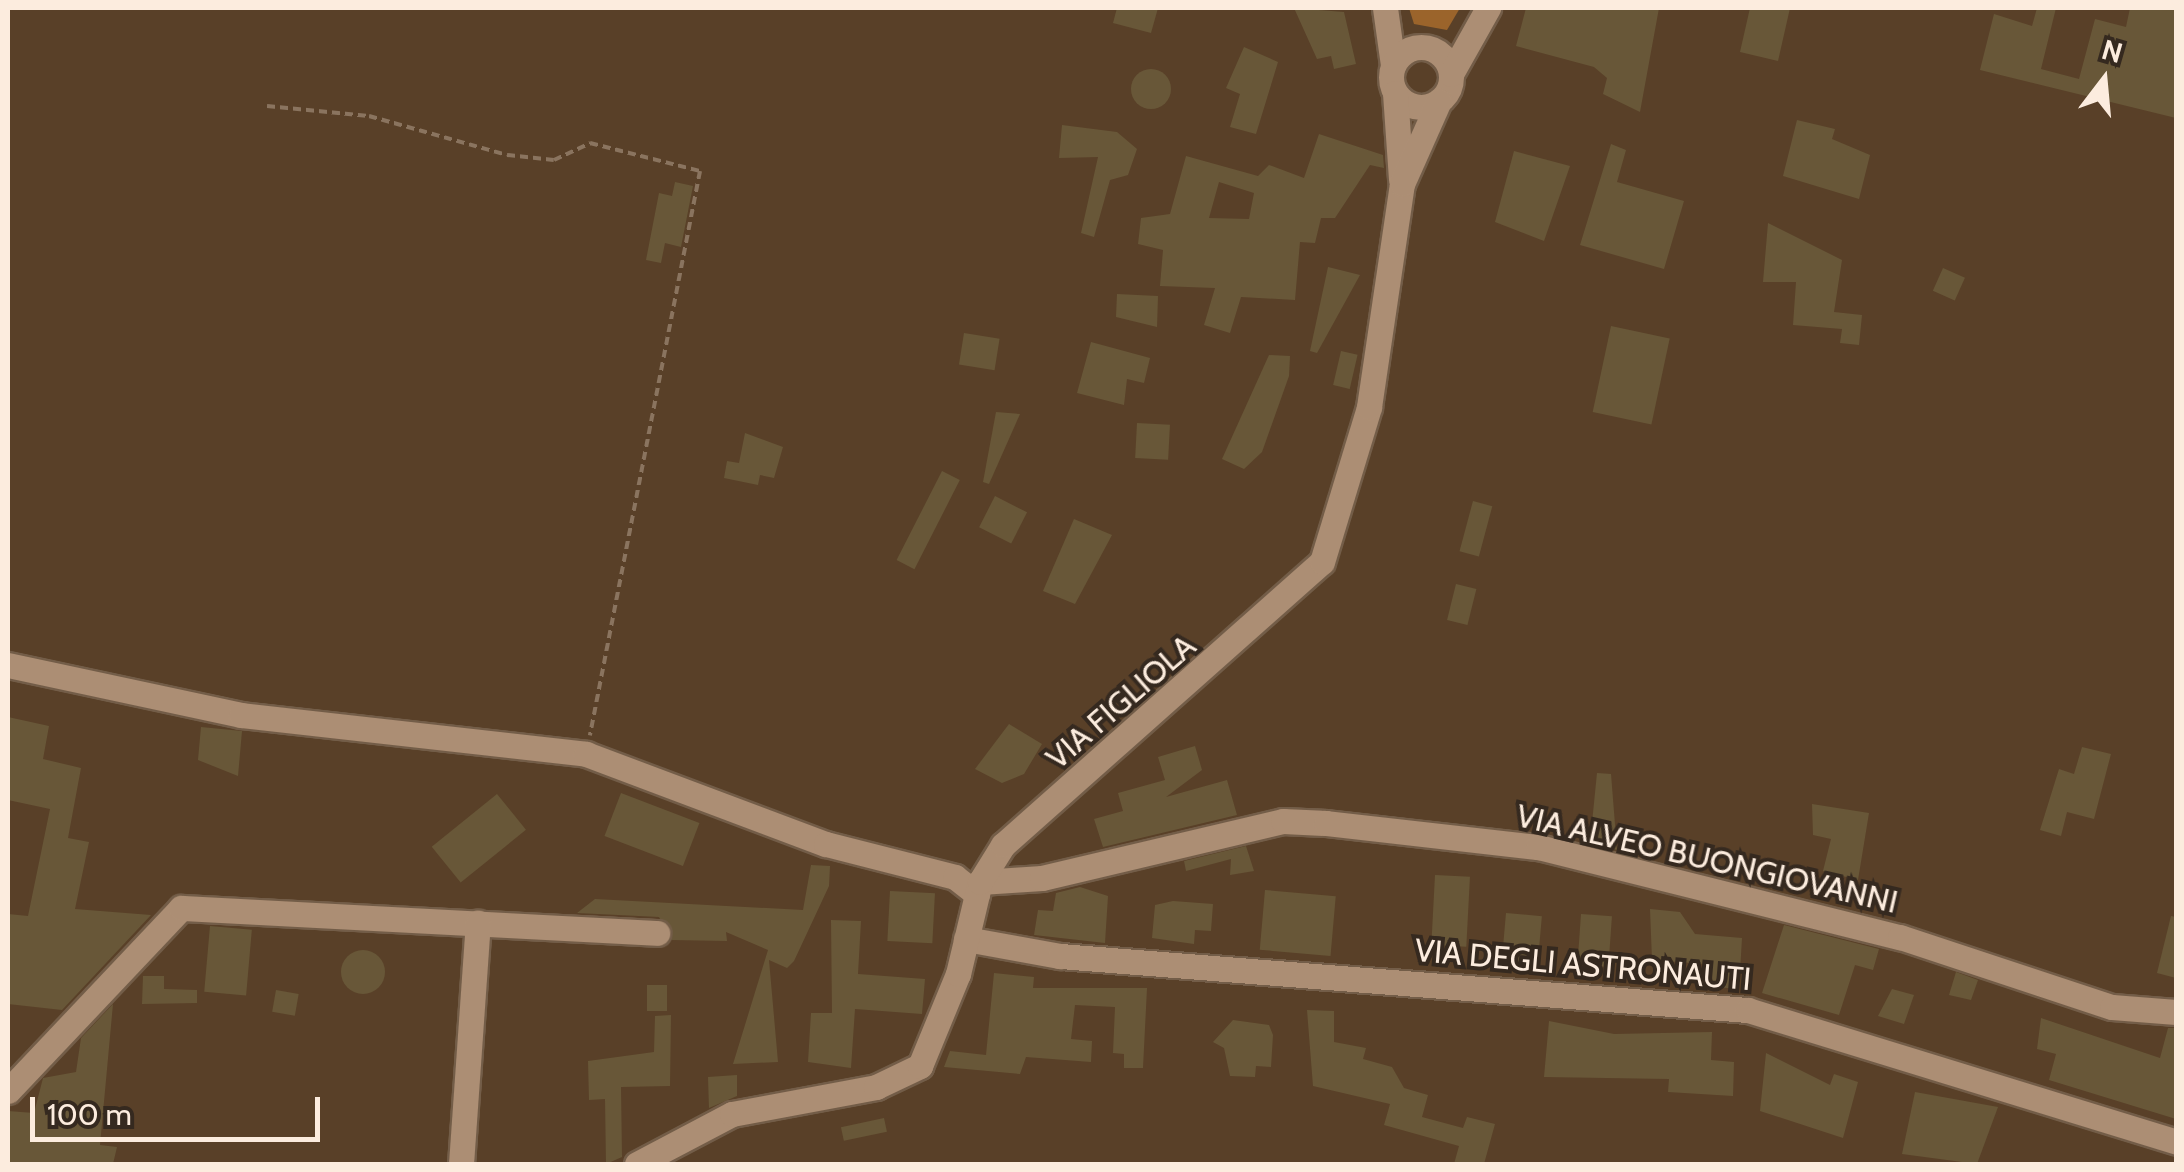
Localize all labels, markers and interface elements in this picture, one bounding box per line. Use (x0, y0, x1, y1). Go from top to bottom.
north arrow (2054, 30, 2154, 130)
text: N (2098, 32, 2126, 70)
street label: VIA FIGLIOLA (1038, 627, 1204, 777)
street label: VIA ALVEO BUONGIOVANNI (1513, 796, 1901, 922)
street label: VIA DEGLI ASTRONAUTI (1413, 931, 1753, 999)
scale bar (35, 1077, 325, 1139)
text: 100 m (47, 1096, 132, 1133)

